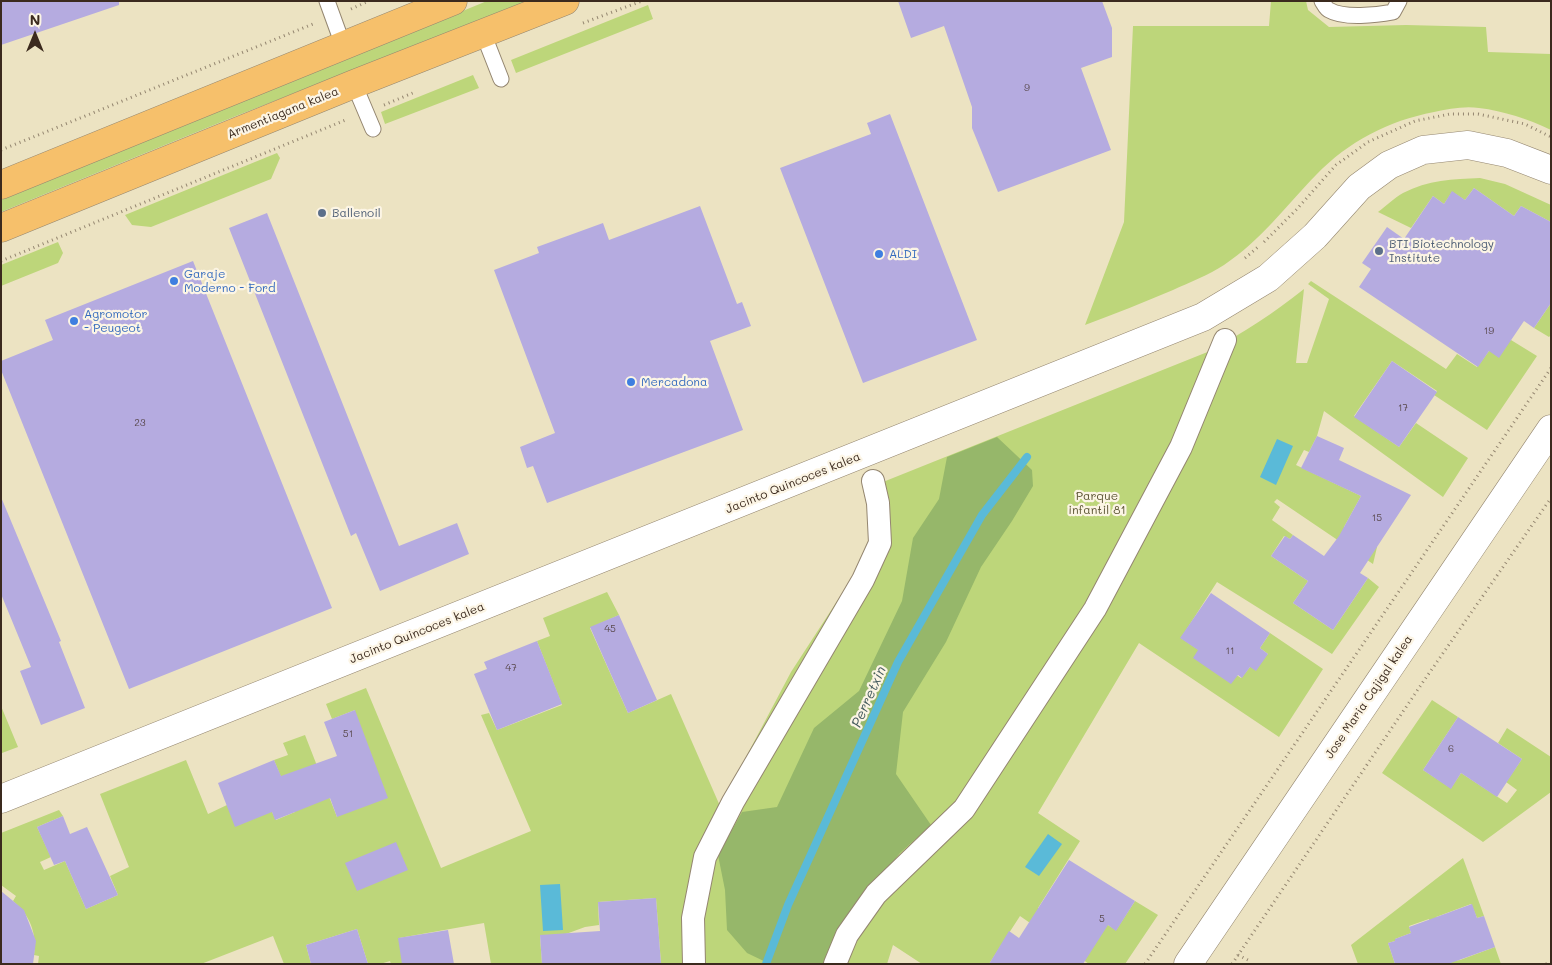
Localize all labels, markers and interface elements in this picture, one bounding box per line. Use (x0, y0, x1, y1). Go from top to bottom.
north arrow (10, 10, 60, 60)
text: N (30, 10, 40, 29)
house number: 9 (1024, 82, 1030, 94)
street label: Armentiagana kalea (225, 84, 341, 142)
place label: Ballenoil (332, 206, 381, 220)
marker: Ballenoil (316, 207, 328, 219)
place label: BTI Biotechnology Institute (1389, 237, 1494, 265)
marker: BTI Biotechnology Institute (1373, 245, 1385, 257)
place label: ALDI (889, 247, 917, 261)
marker: ALDI (873, 248, 885, 260)
place label: Garaje Moderno - Ford (184, 267, 276, 295)
marker: Garaje Moderno - Ford (168, 275, 180, 287)
place label: Agromotor - Peugeot (84, 307, 148, 335)
marker: Agromotor - Peugeot (68, 315, 80, 327)
house number: 19 (1484, 325, 1494, 337)
place label: Mercadona (641, 375, 707, 389)
marker: Mercadona (625, 376, 637, 388)
house number: 17 (1398, 402, 1408, 414)
house number: 23 (134, 417, 146, 429)
street label: Jacinto Quincoces kalea (724, 449, 862, 517)
park label: Parque infantil 81 (1068, 489, 1126, 517)
house number: 15 (1372, 512, 1382, 524)
street label: Jacinto Quincoces kalea (348, 599, 486, 667)
house number: 45 (604, 623, 616, 635)
street label: Jose Maria Cajigal kalea (1322, 633, 1416, 761)
house number: 11 (1226, 645, 1234, 657)
house number: 47 (505, 662, 517, 674)
water label: Perretxin (848, 664, 890, 730)
house number: 51 (343, 728, 353, 740)
house number: 6 (1448, 743, 1454, 755)
house number: 5 (1099, 913, 1105, 925)

